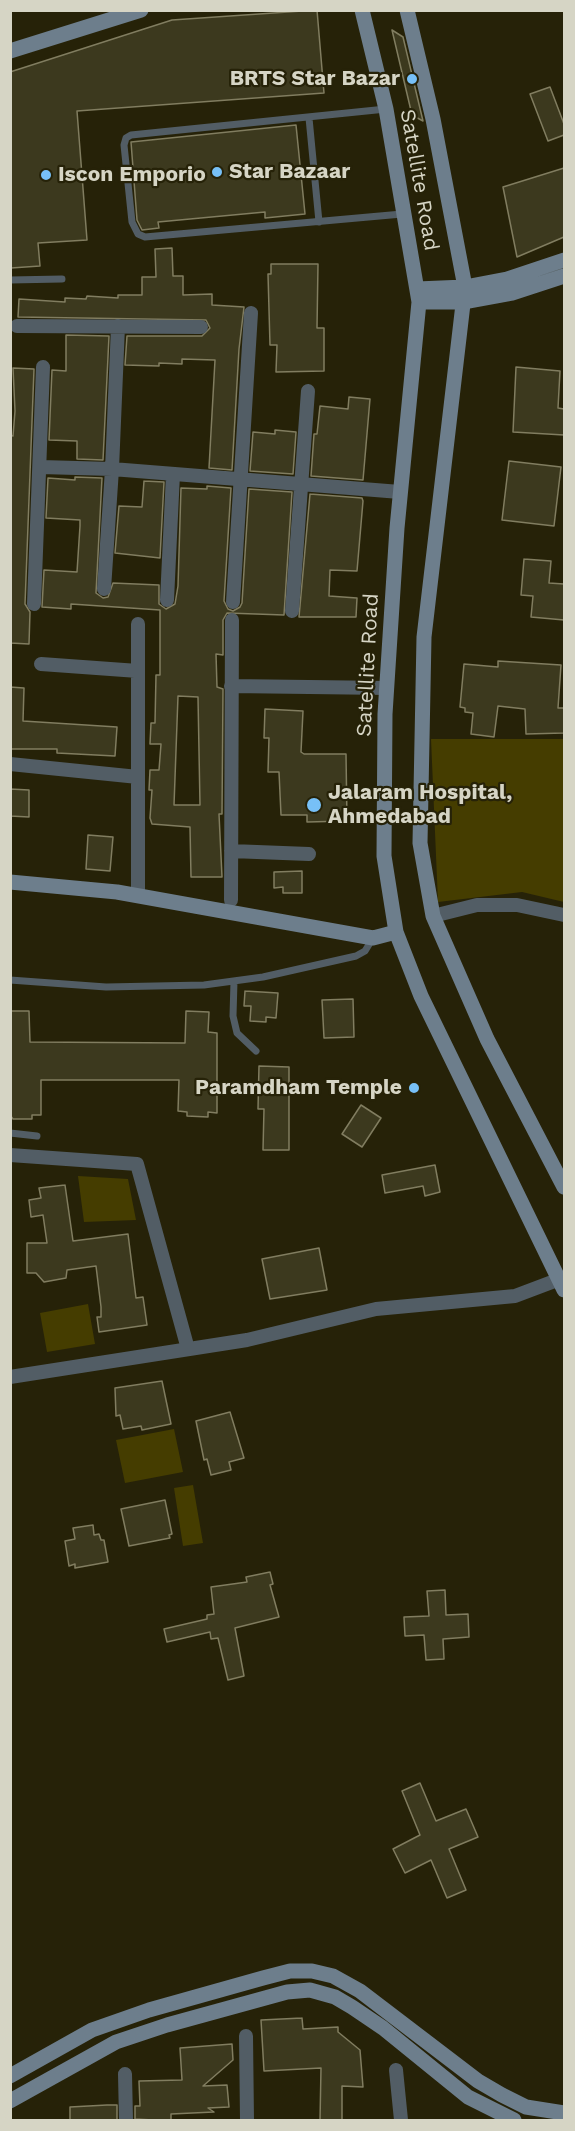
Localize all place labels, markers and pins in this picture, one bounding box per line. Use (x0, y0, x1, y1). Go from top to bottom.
place label: BRTS Star Bazar (230, 66, 400, 92)
marker: BRTS Star Bazar (405, 72, 419, 86)
place label: Star Bazaar (229, 159, 350, 185)
place label: Iscon Emporio (58, 162, 206, 188)
marker: Star Bazaar (210, 165, 224, 179)
marker: Iscon Emporio (39, 168, 53, 182)
place label: Jalaram Hospital, Ahmedabad (328, 780, 512, 830)
marker: Jalaram Hospital, Ahmedabad (305, 796, 323, 814)
place label: Paramdham Temple (195, 1075, 402, 1101)
marker: Paramdham Temple (407, 1081, 421, 1095)

